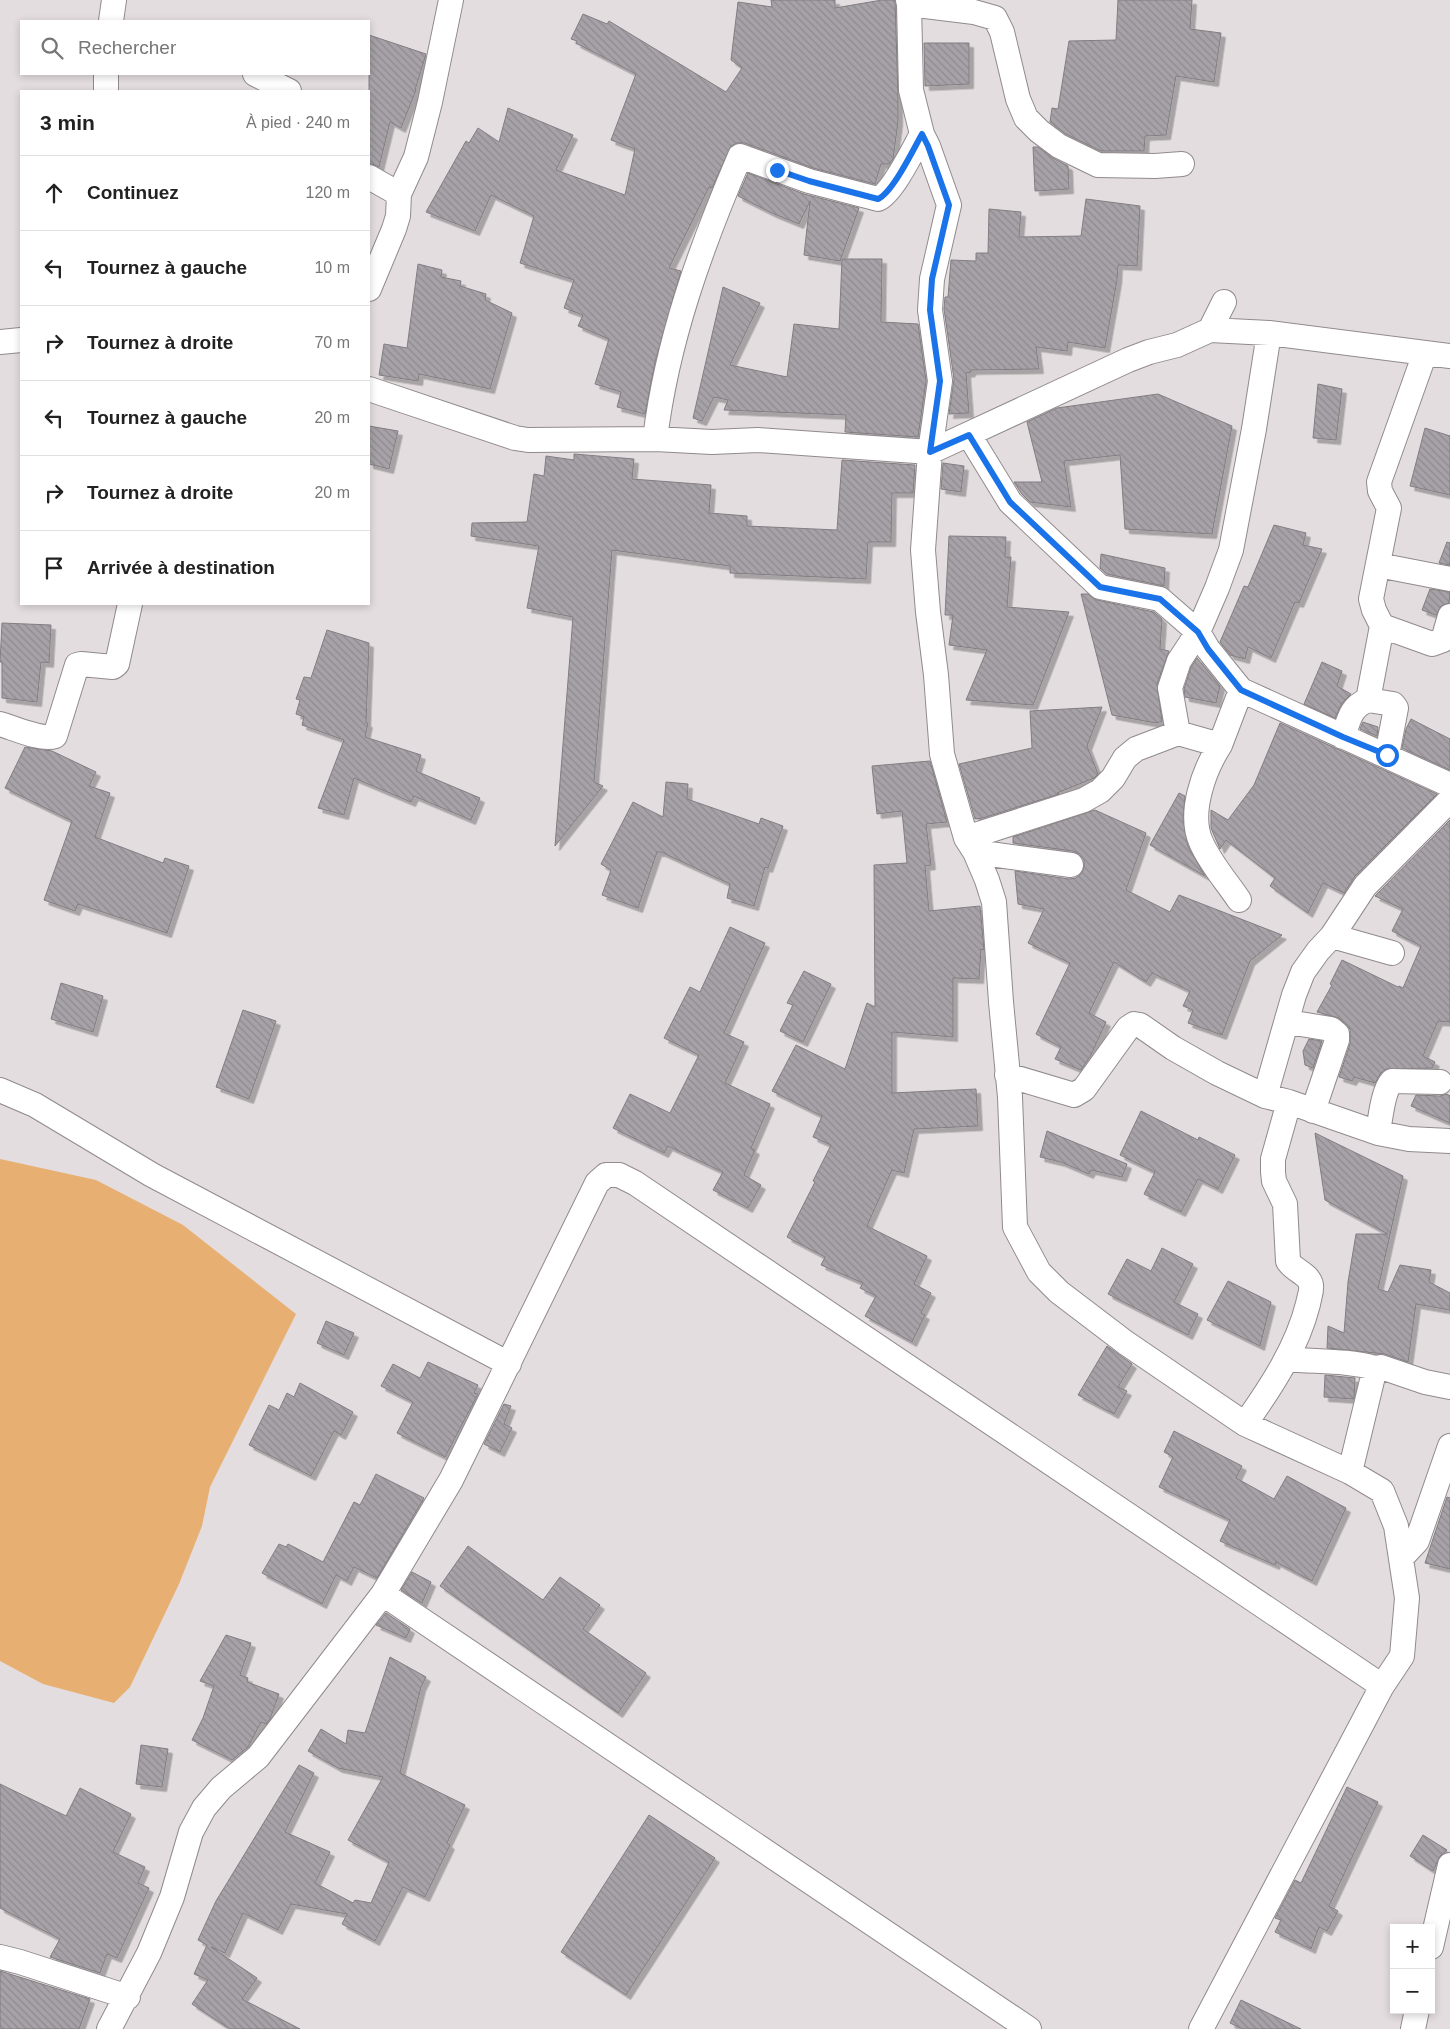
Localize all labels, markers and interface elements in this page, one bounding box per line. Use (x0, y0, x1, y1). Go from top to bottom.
search box (20, 20, 370, 75)
icon: search (38, 34, 66, 62)
text: Rechercher (78, 37, 176, 58)
text: 3 min (40, 111, 95, 134)
text: À pied · 240 m (246, 114, 350, 131)
route end (766, 159, 789, 182)
icon: ahead (40, 179, 68, 207)
text: Continuez (87, 182, 179, 203)
text: 120 m (306, 184, 350, 201)
icon: left (40, 254, 68, 282)
text: Tournez à gauche (87, 257, 247, 278)
text: 10 m (314, 259, 350, 276)
icon: right (40, 329, 68, 357)
text: Tournez à droite (87, 332, 233, 353)
text: 70 m (314, 334, 350, 351)
icon: left (40, 404, 68, 432)
text: Tournez à gauche (87, 407, 247, 428)
text: 20 m (314, 409, 350, 426)
icon: right (40, 479, 68, 507)
text: Tournez à droite (87, 482, 233, 503)
text: 20 m (314, 484, 350, 501)
icon: arrive (40, 554, 68, 582)
text: Arrivée à destination (87, 557, 275, 578)
route start (1376, 744, 1399, 767)
map controls (1390, 1924, 1435, 2014)
button: + (1390, 1924, 1435, 1969)
button: − (1390, 1969, 1435, 2014)

